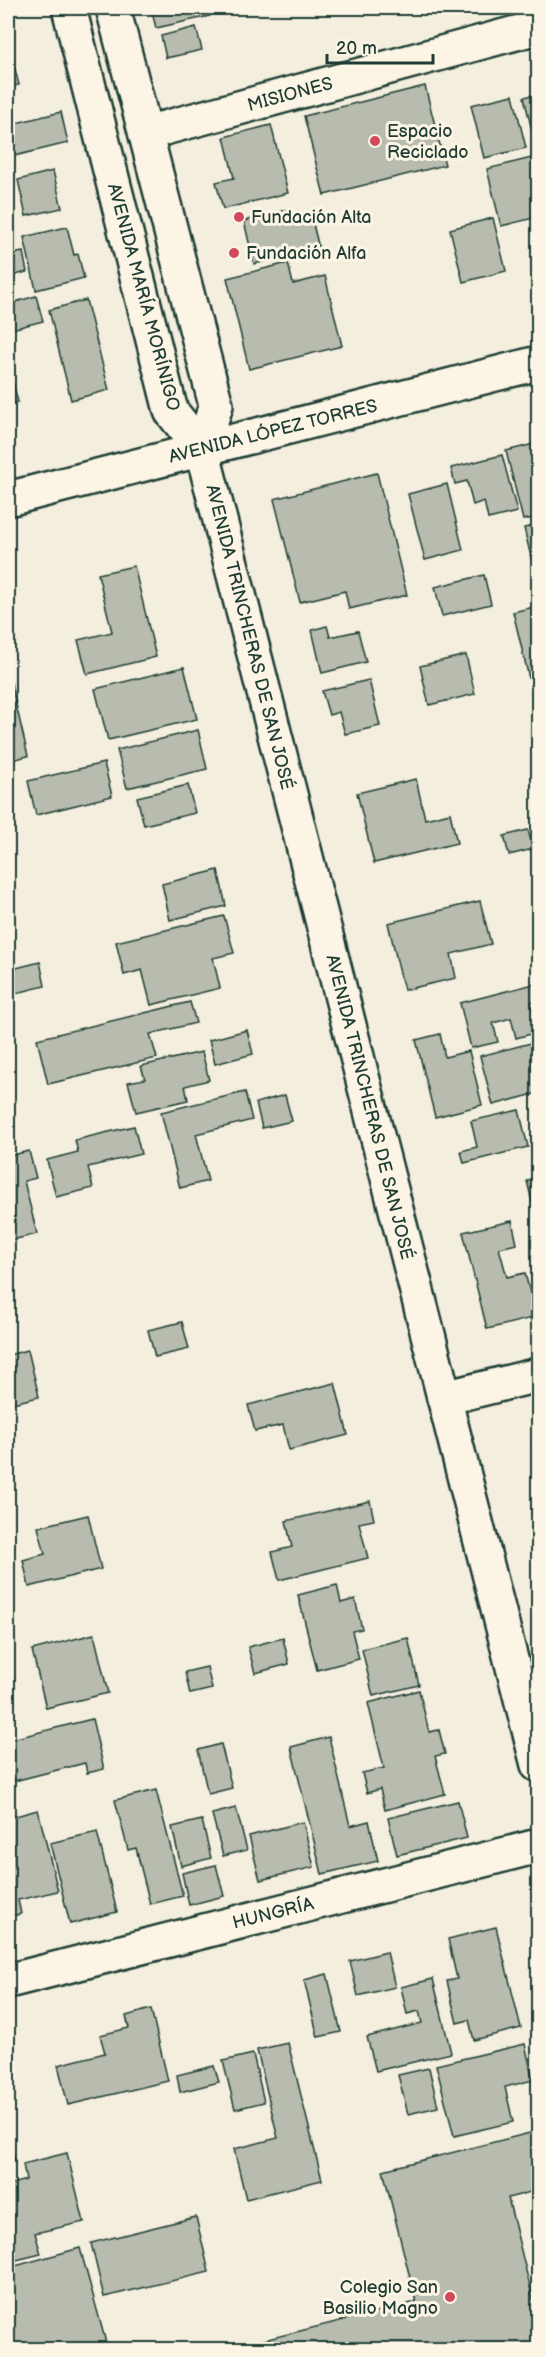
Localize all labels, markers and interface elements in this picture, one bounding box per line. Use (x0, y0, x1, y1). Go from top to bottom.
scale bar (327, 27, 434, 65)
text: 20 m (336, 38, 377, 59)
street label: MISIONES (245, 73, 335, 116)
place label: Espacio Reciclado (387, 121, 468, 163)
marker: Espacio Reciclado (368, 134, 382, 148)
street label: AVENIDA MARÍA MORÍNIGO (103, 181, 186, 413)
place label: Fundación Alta (251, 207, 371, 228)
marker: Fundación Alta (232, 210, 246, 224)
place label: Fundación Alfa (246, 243, 366, 264)
marker: Fundación Alfa (227, 246, 241, 260)
street label: AVENIDA LÓPEZ TORRES (166, 393, 380, 468)
street label: AVENIDA TRINCHERAS DE SAN JOSÉ (201, 482, 300, 792)
street label: AVENIDA TRINCHERAS DE SAN JOSÉ (321, 952, 420, 1262)
street label: HUNGRÍA (230, 1891, 316, 1934)
place label: Colegio San Basilio Magno (323, 2277, 438, 2319)
marker: Colegio San Basilio Magno (443, 2290, 457, 2304)

